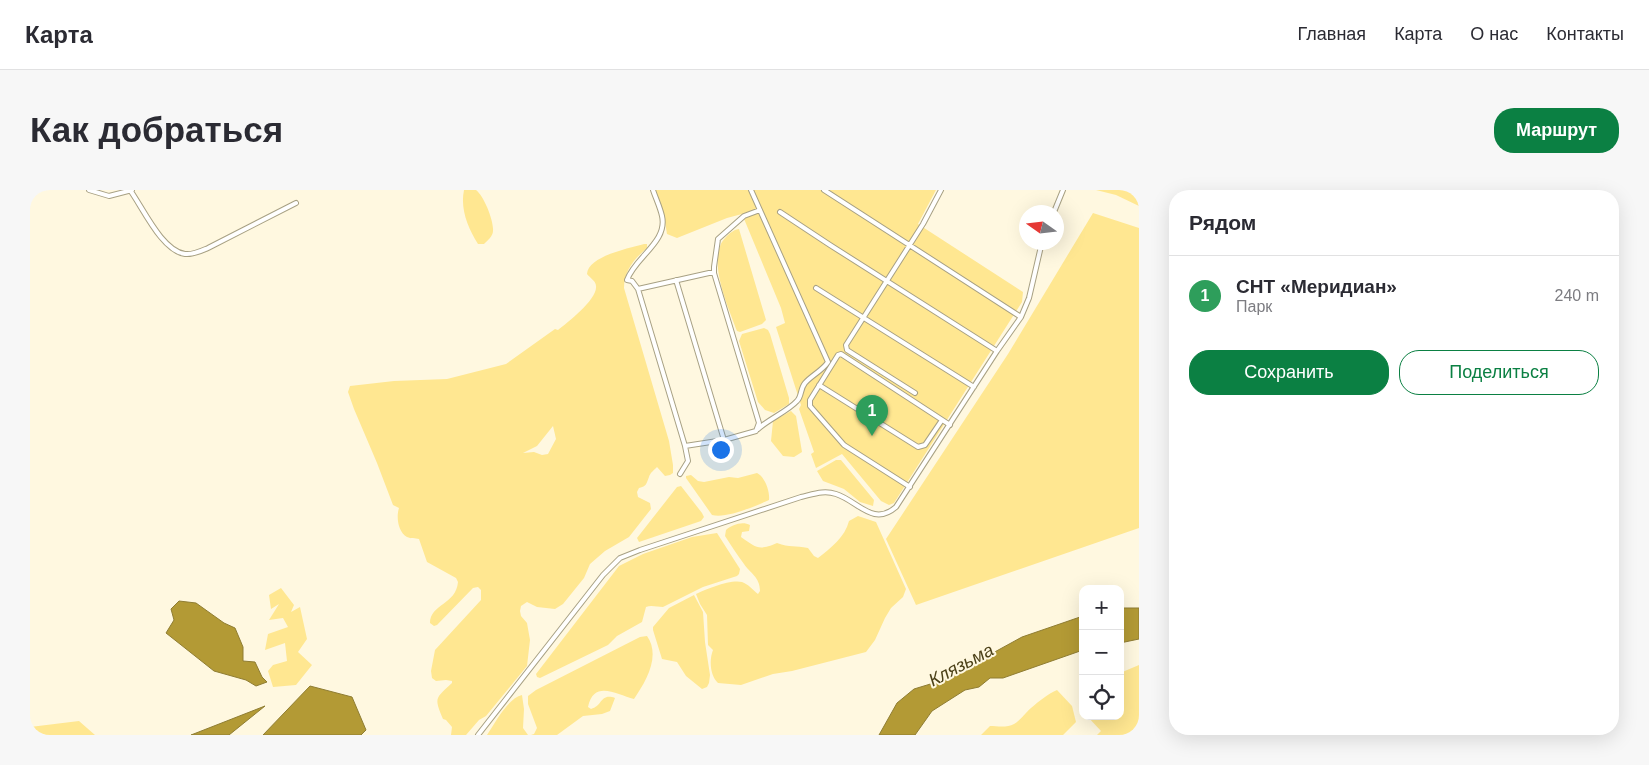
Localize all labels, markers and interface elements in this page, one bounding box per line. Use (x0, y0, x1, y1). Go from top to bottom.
text: Карта (25, 21, 93, 48)
text: Главная (1298, 24, 1366, 44)
text: Карта (1394, 24, 1442, 44)
text: О нас (1470, 24, 1518, 44)
text: Контакты (1546, 24, 1624, 44)
button: Маршрут (1494, 108, 1619, 153)
text: Как добраться (30, 110, 283, 149)
north arrow (1019, 205, 1064, 250)
text: Рядом (1189, 211, 1256, 234)
text: СНТ «Меридиан» (1236, 276, 1397, 297)
text: 1 (1201, 287, 1209, 304)
text: 240 m (1555, 287, 1599, 304)
text: Парк (1236, 298, 1272, 315)
button: Сохранить (1189, 350, 1389, 395)
button: Поделиться (1399, 350, 1599, 395)
pin: 1 (856, 395, 888, 436)
your location (708, 437, 734, 463)
map controls (1079, 585, 1124, 720)
button: + (1079, 585, 1124, 630)
button: − (1079, 630, 1124, 675)
water label: Клязьма (925, 640, 997, 690)
button: locate (1079, 675, 1124, 720)

